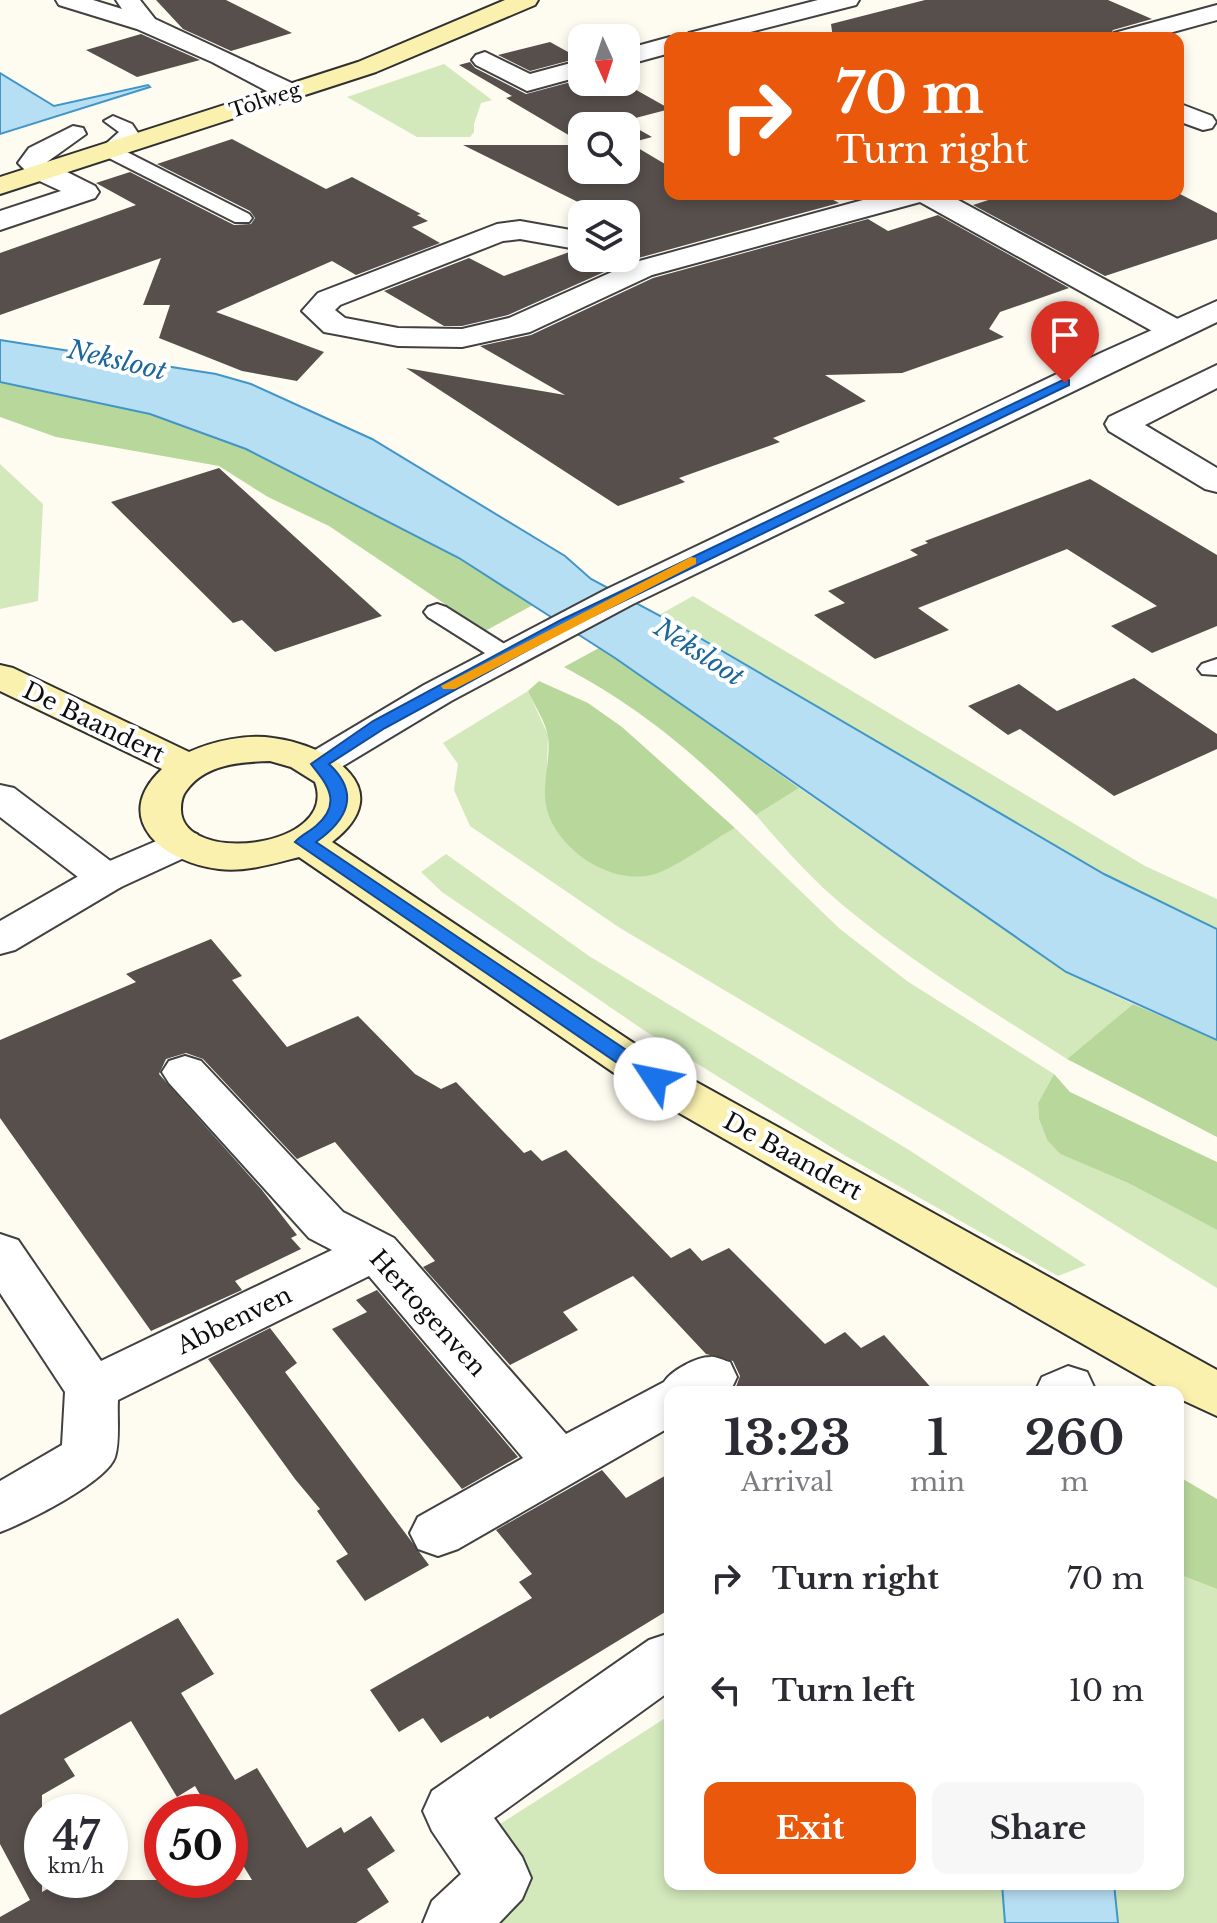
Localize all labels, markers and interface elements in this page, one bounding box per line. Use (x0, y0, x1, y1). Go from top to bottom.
north arrow (568, 24, 640, 96)
map controls (568, 24, 640, 272)
text: 70 m (836, 59, 984, 128)
icon: right (704, 64, 808, 168)
street label: Tolweg (226, 77, 305, 123)
button: search (568, 112, 640, 184)
text: Turn right (836, 128, 1029, 173)
button: layers (568, 200, 640, 272)
pin (1031, 301, 1099, 383)
icon: arrive (1043, 313, 1087, 357)
water label: Neksloot (63, 333, 170, 387)
water label: Neksloot (647, 611, 750, 693)
street label: De Baandert (18, 675, 170, 769)
position arrow (613, 1037, 697, 1121)
street label: De Baandert (719, 1106, 867, 1206)
street label: Hertogenven (364, 1244, 492, 1382)
street label: Abbenven (171, 1280, 296, 1361)
text: 13:23 (724, 1408, 851, 1468)
text: 1 (927, 1408, 948, 1468)
text: 260 (1025, 1408, 1124, 1468)
text: Arrival (741, 1466, 833, 1498)
text: min (910, 1466, 965, 1498)
text: m (1061, 1466, 1088, 1498)
icon: right (704, 1556, 748, 1600)
text: Turn right (772, 1560, 939, 1597)
text: 70 m (1067, 1560, 1144, 1597)
icon: left (704, 1668, 748, 1712)
text: Turn left (772, 1672, 915, 1709)
text: 10 m (1068, 1672, 1144, 1709)
button: Exit (704, 1782, 916, 1874)
button: Share (932, 1782, 1144, 1874)
speed limit sign: 50 (144, 1794, 248, 1898)
text: 47 (52, 1811, 100, 1861)
text: km/h (48, 1854, 104, 1878)

